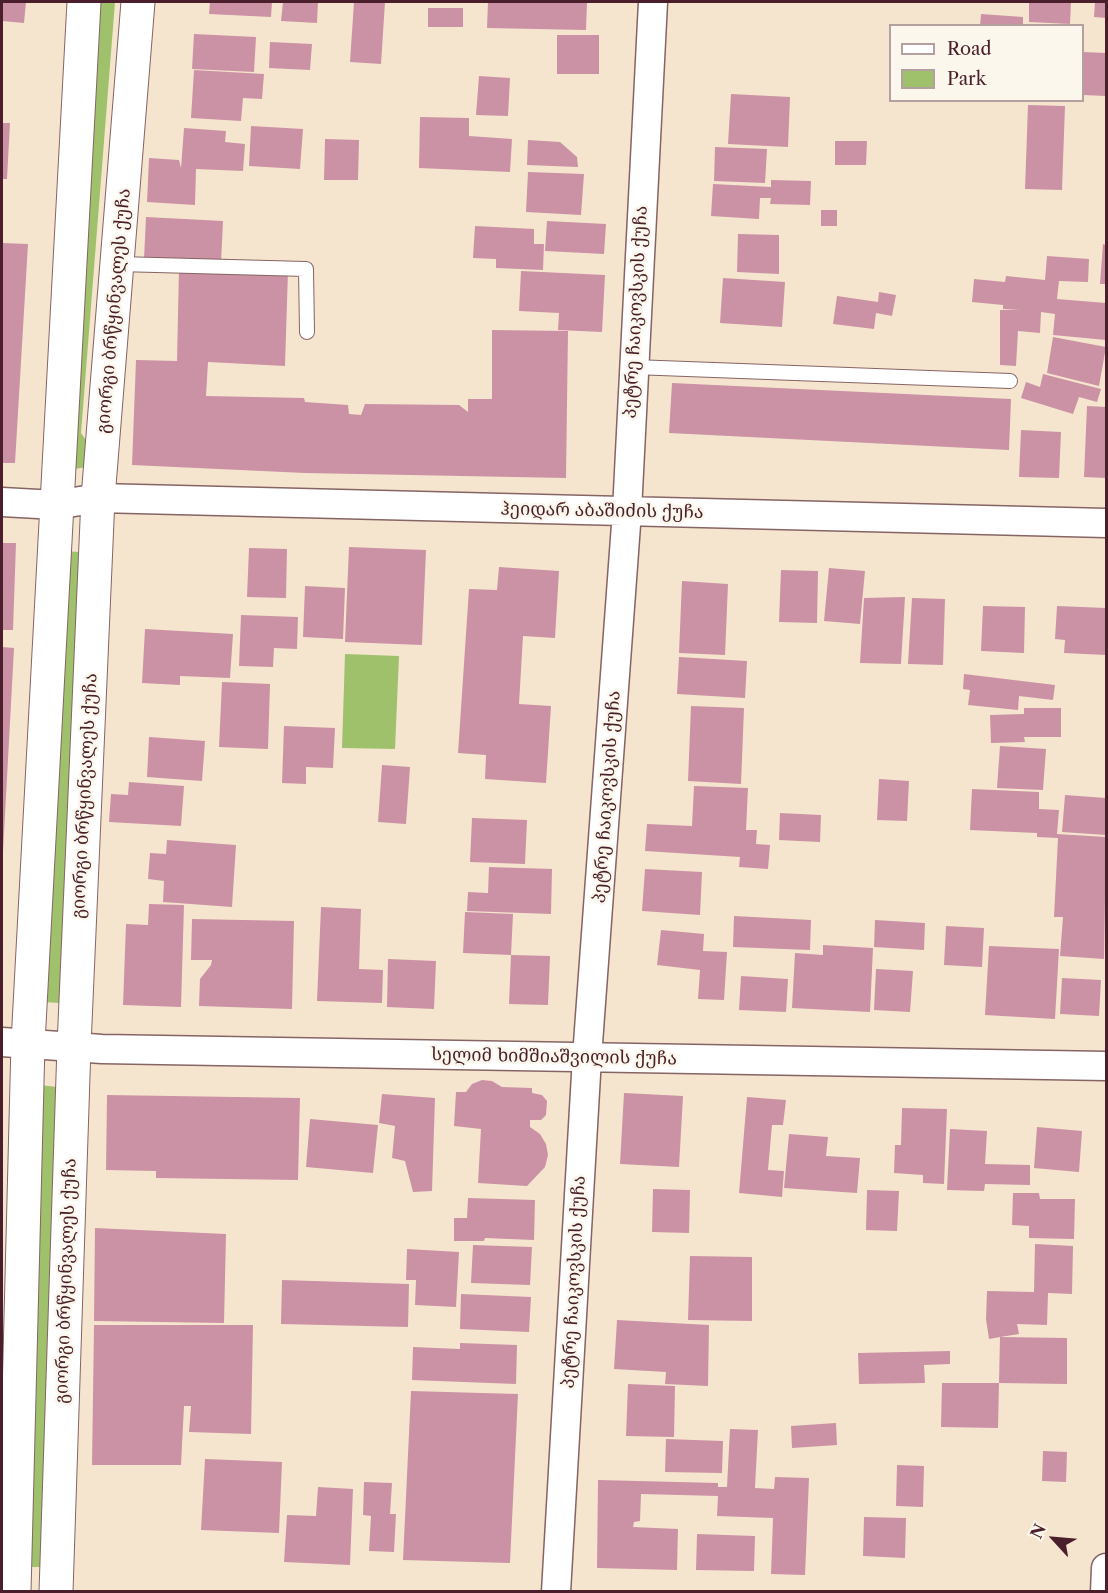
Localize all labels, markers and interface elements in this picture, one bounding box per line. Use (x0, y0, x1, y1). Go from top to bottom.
legend (889, 24, 1084, 102)
text: Road (947, 38, 992, 60)
text: Park (947, 68, 986, 90)
street label: გიორგი ბრწყინვალეს ქუჩა (93, 188, 135, 434)
street label: პეტრე ჩაიკოვსკის ქუჩა (620, 205, 652, 419)
street label: ჰეიდარ აბაშიძის ქუჩა (500, 498, 704, 524)
street label: გიორგი ბრწყინვალეს ქუჩა (68, 673, 102, 919)
street label: პეტრე ჩაიკოვსკის ქუჩა (589, 690, 625, 904)
street label: სელიმ ხიმშიაშვილის ქუჩა (431, 1044, 677, 1070)
street label: გიორგი ბრწყინვალეს ქუჩა (51, 1158, 81, 1404)
street label: პეტრე ჩაიკოვსკის ქუჩა (558, 1175, 590, 1389)
north arrow (1024, 1509, 1084, 1569)
text: N (1026, 1520, 1050, 1542)

